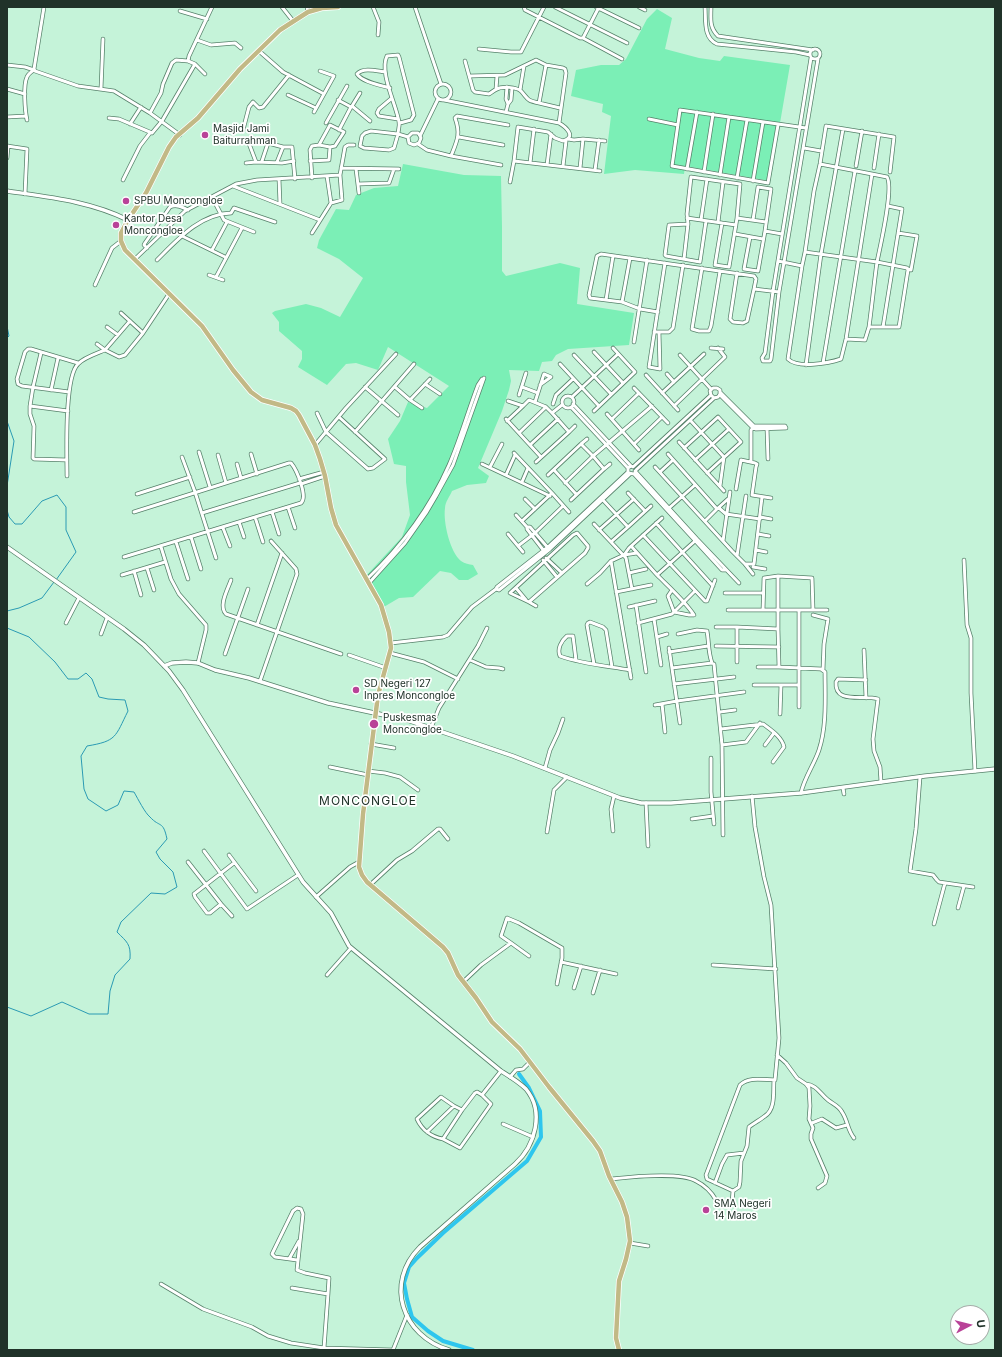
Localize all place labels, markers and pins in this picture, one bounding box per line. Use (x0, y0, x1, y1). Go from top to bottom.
place label: Masjid Jami Baiturrahman (213, 123, 276, 146)
marker: Masjid Jami Baiturrahman (200, 130, 210, 140)
place label: SPBU Moncongloe (134, 195, 223, 207)
marker: SPBU Moncongloe (121, 196, 131, 206)
place label: Kantor Desa Moncongloe (124, 213, 183, 236)
marker: Kantor Desa Moncongloe (111, 220, 121, 230)
place label: SD Negeri 127 Inpres Moncongloe (364, 678, 455, 702)
marker: SD Negeri 127 Inpres Moncongloe (351, 685, 361, 695)
place label: Puskesmas Moncongloe (383, 712, 442, 736)
marker: Puskesmas Moncongloe (368, 718, 380, 730)
place label: SMA Negeri 14 Maros (714, 1198, 771, 1222)
marker: SMA Negeri 14 Maros (701, 1205, 711, 1215)

